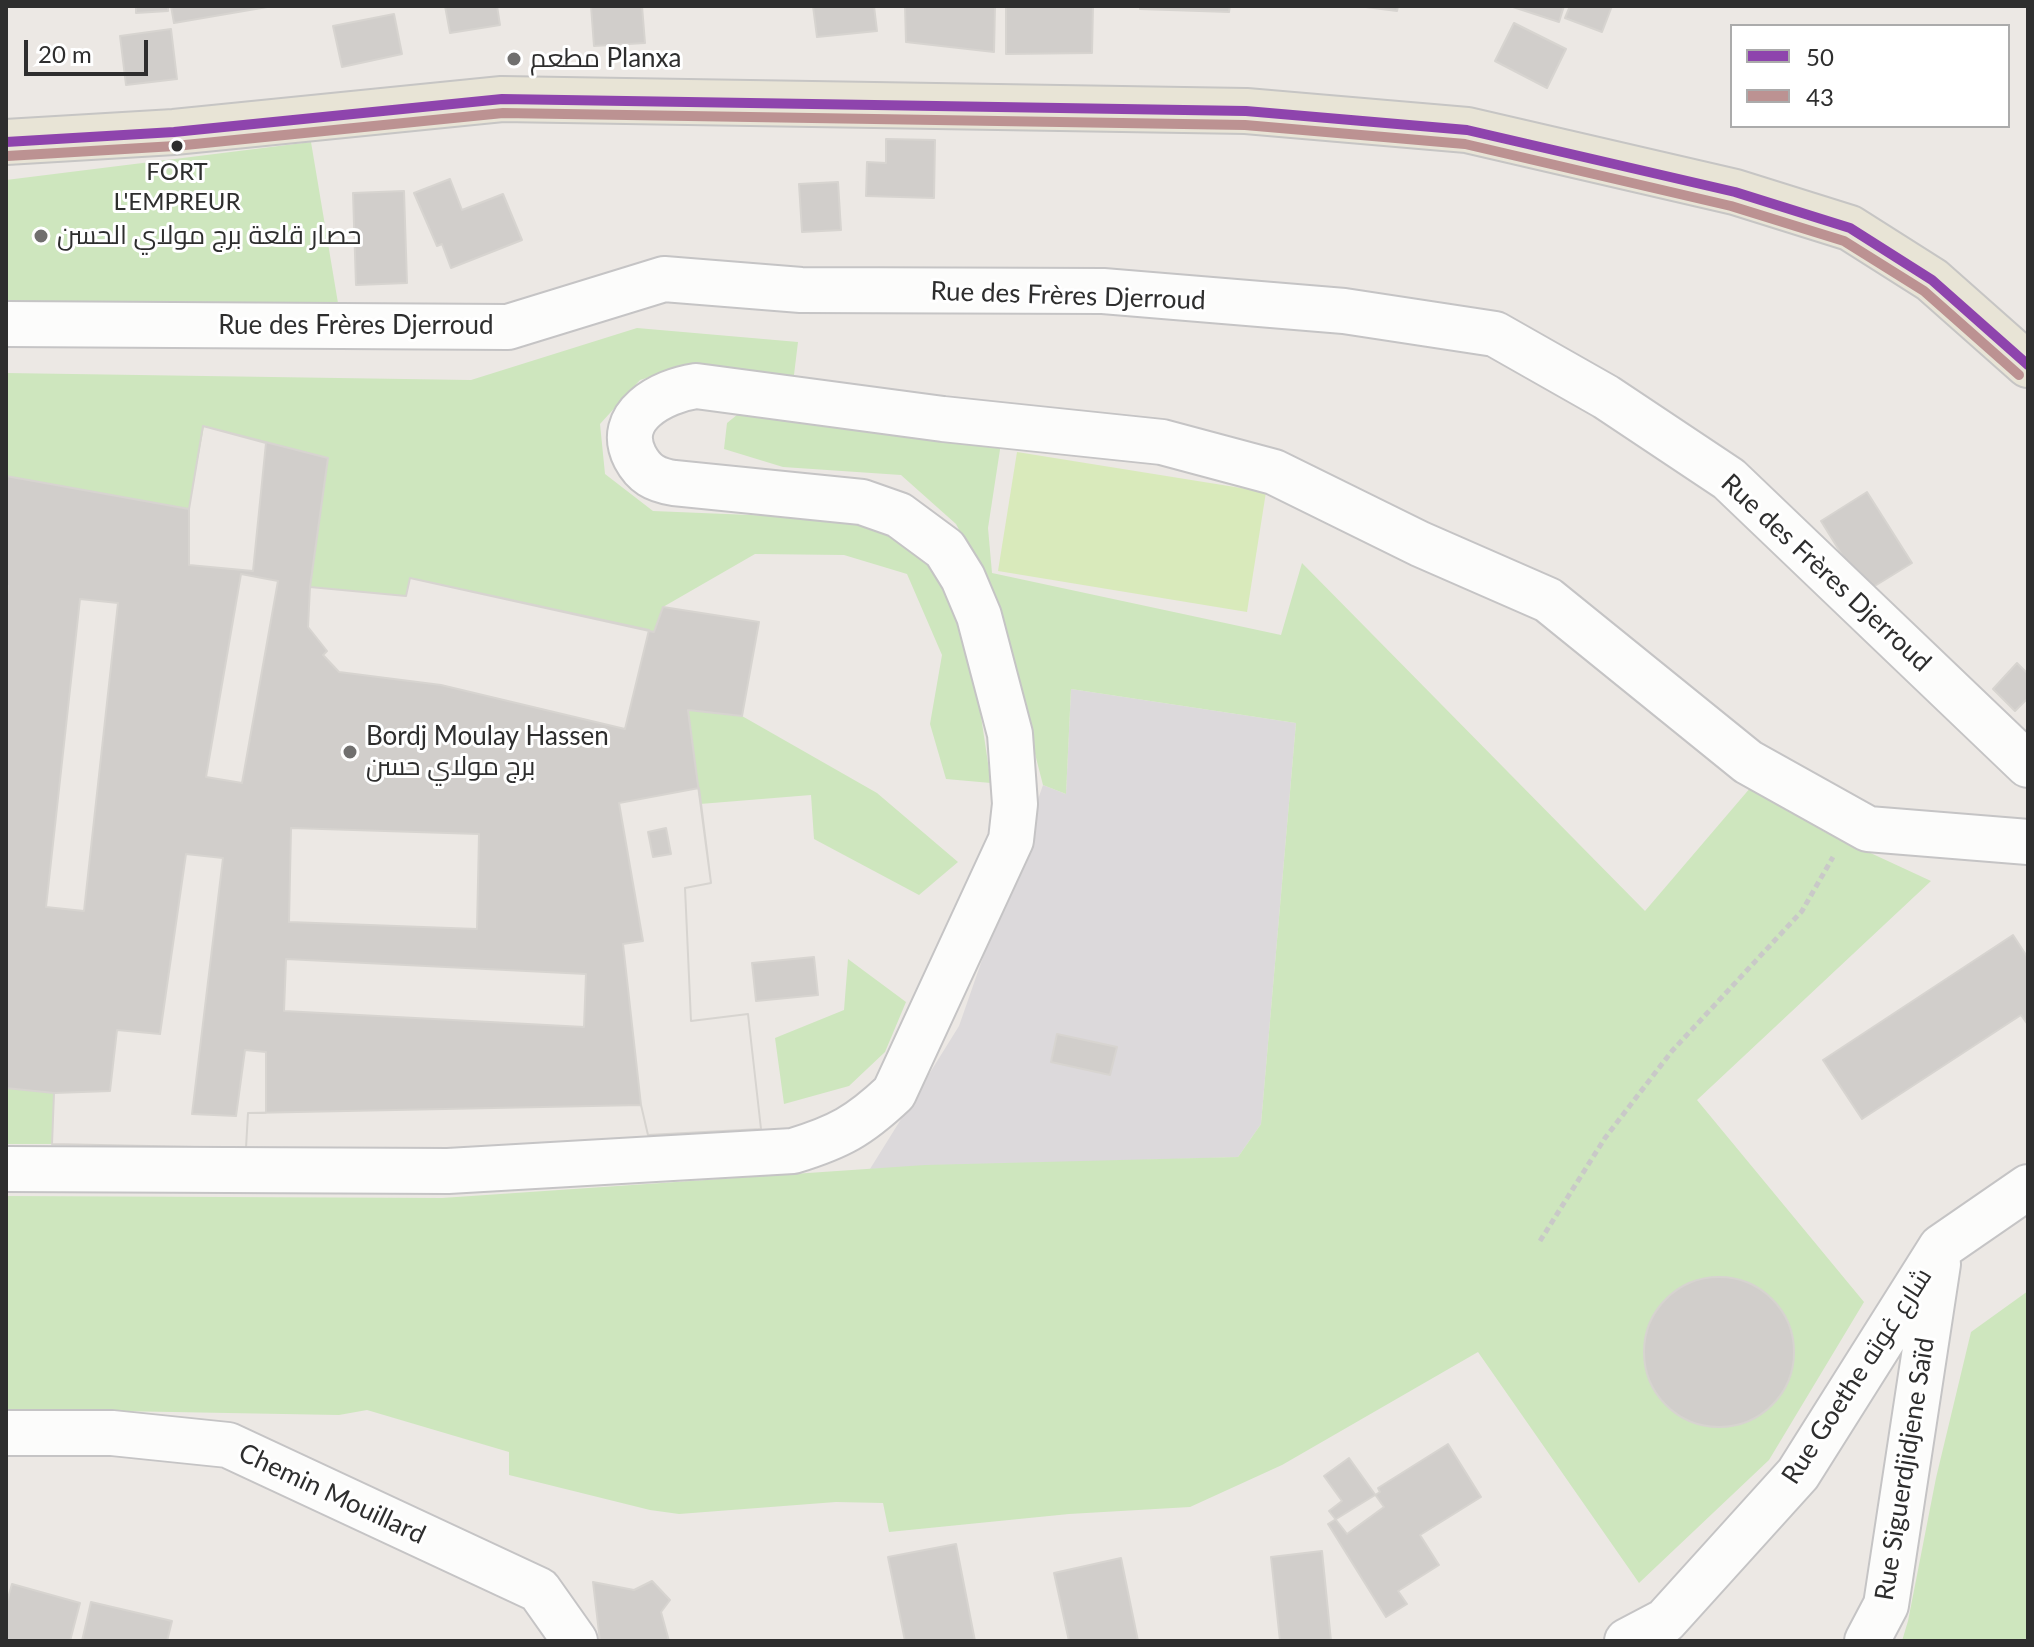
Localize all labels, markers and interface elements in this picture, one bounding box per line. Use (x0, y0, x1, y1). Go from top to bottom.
scale bar (28, 24, 152, 74)
legend (1730, 24, 2010, 128)
text: 20 m (38, 39, 92, 68)
text: 50 (1806, 42, 1834, 71)
place label: مطعم Planxa (530, 43, 681, 75)
marker: مطعم Planxa (505, 50, 523, 68)
text: 43 (1806, 82, 1834, 111)
marker: FORT L'EMPREUR (169, 138, 185, 154)
place label: FORT L'EMPREUR (114, 158, 240, 214)
place label: حصار قلعة برج مولاي الحسن (57, 220, 362, 252)
marker: حصار قلعة برج مولاي الحسن (32, 227, 50, 245)
street label: Rue des Frères Djerroud (930, 276, 1206, 316)
street label: Rue des Frères Djerroud (218, 310, 494, 342)
street label: Rue des Frères Djerroud (1715, 468, 1937, 678)
place label: Bordj Moulay Hassen برج مولاي حسن (366, 721, 609, 782)
marker: Bordj Moulay Hassen برج مولاي حسن (341, 743, 359, 761)
street label: Rue Goethe شارع غوته (1775, 1262, 1939, 1490)
street label: Rue Siguerdjidjene Saïd (1869, 1335, 1941, 1603)
street label: Chemin Mouillard (234, 1437, 430, 1551)

